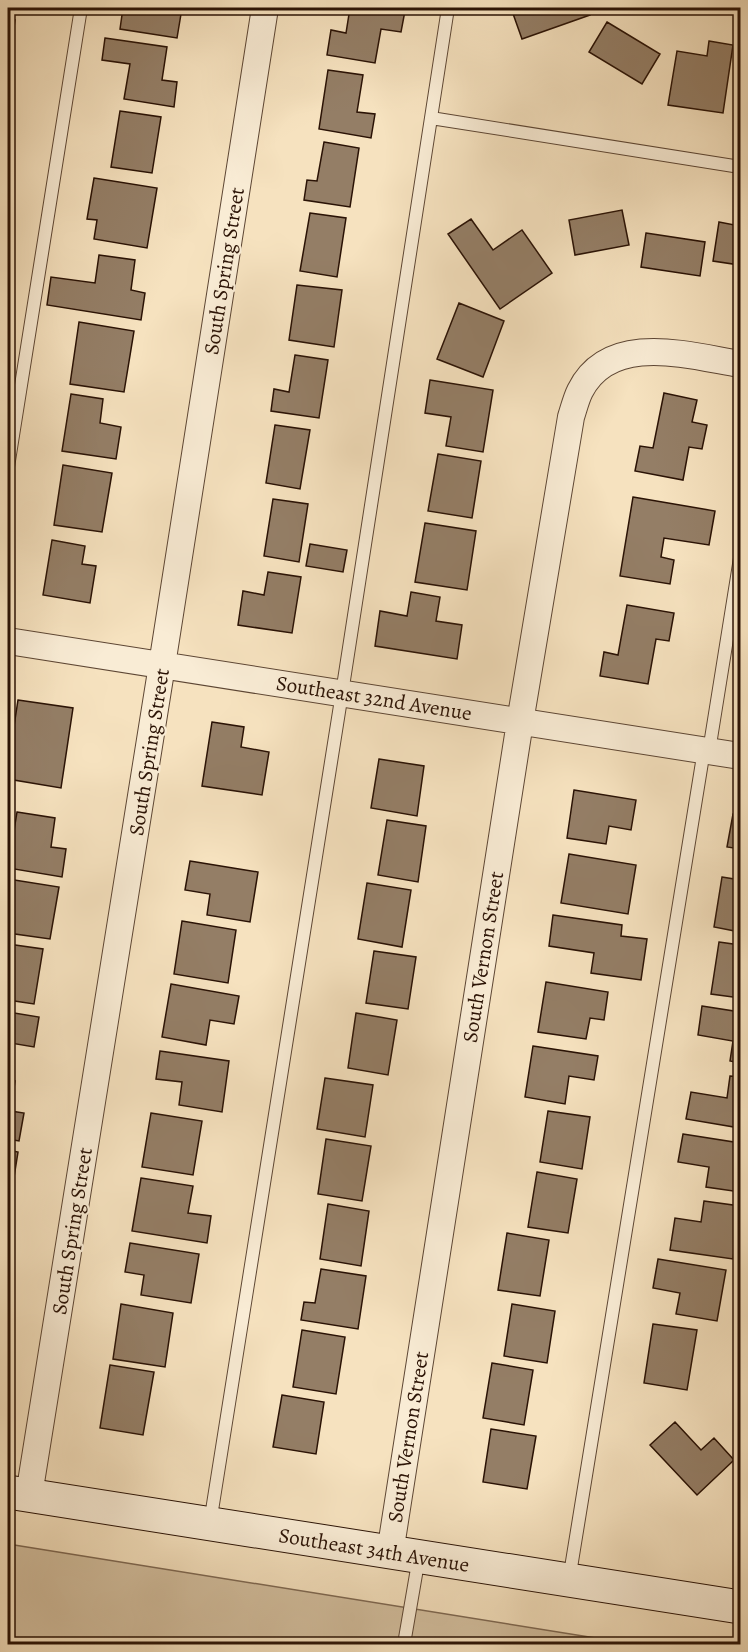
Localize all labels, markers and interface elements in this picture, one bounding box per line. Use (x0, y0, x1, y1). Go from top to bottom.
street label: South Spring Street (197, 185, 251, 357)
street label: South Spring Street (122, 666, 176, 838)
street label: Southeast 32nd Avenue (274, 669, 474, 727)
street label: South Vernon Street (456, 869, 510, 1045)
street label: South Spring Street (45, 1145, 99, 1317)
street label: South Vernon Street (381, 1349, 435, 1525)
street label: Southeast 34th Avenue (277, 1521, 471, 1579)

